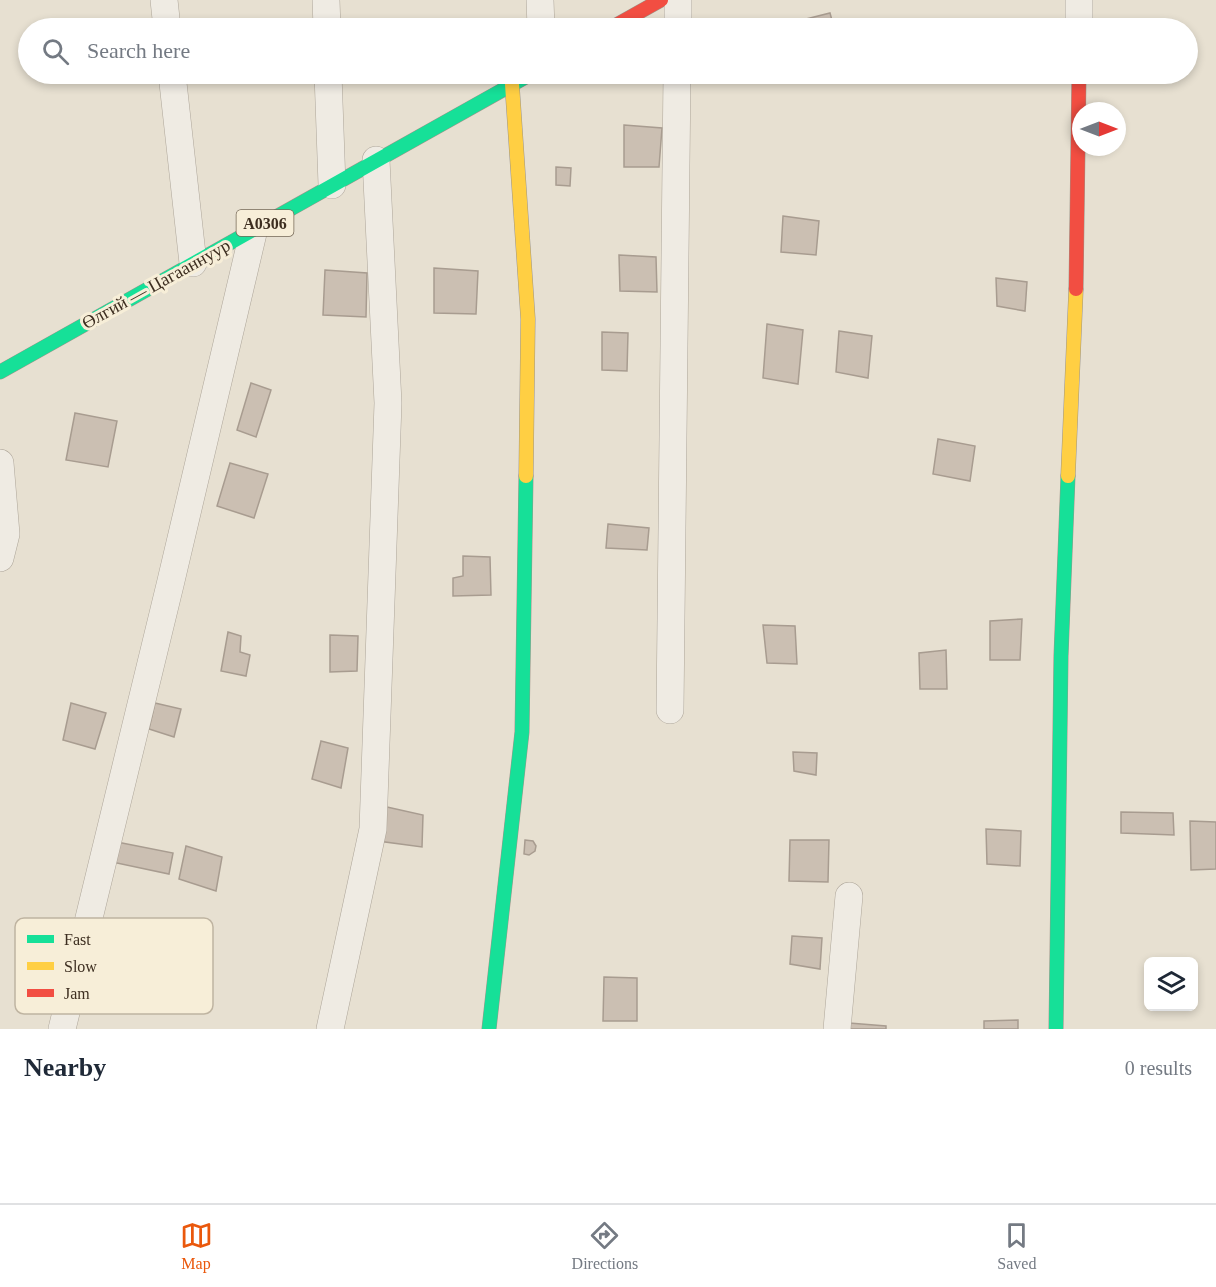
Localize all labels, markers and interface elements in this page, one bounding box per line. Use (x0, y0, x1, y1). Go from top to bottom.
search box (18, 18, 1198, 84)
icon: search (39, 35, 72, 68)
text: Search here (87, 38, 190, 63)
north arrow (1072, 102, 1126, 156)
road number: A0306 (236, 210, 294, 236)
street label: Өлгий — Цагааннуур (78, 235, 234, 333)
legend (15, 918, 213, 1014)
text: Fast (64, 931, 91, 948)
map controls (1144, 957, 1198, 1011)
button: layers (1144, 957, 1198, 1011)
text: Slow (64, 958, 97, 975)
text: Jam (64, 985, 90, 1002)
text: Nearby (24, 1053, 106, 1082)
text: 0 results (1125, 1057, 1192, 1079)
tab: Map (180, 1219, 213, 1273)
tab: Directions (572, 1219, 638, 1273)
tab: Saved (997, 1219, 1036, 1273)

